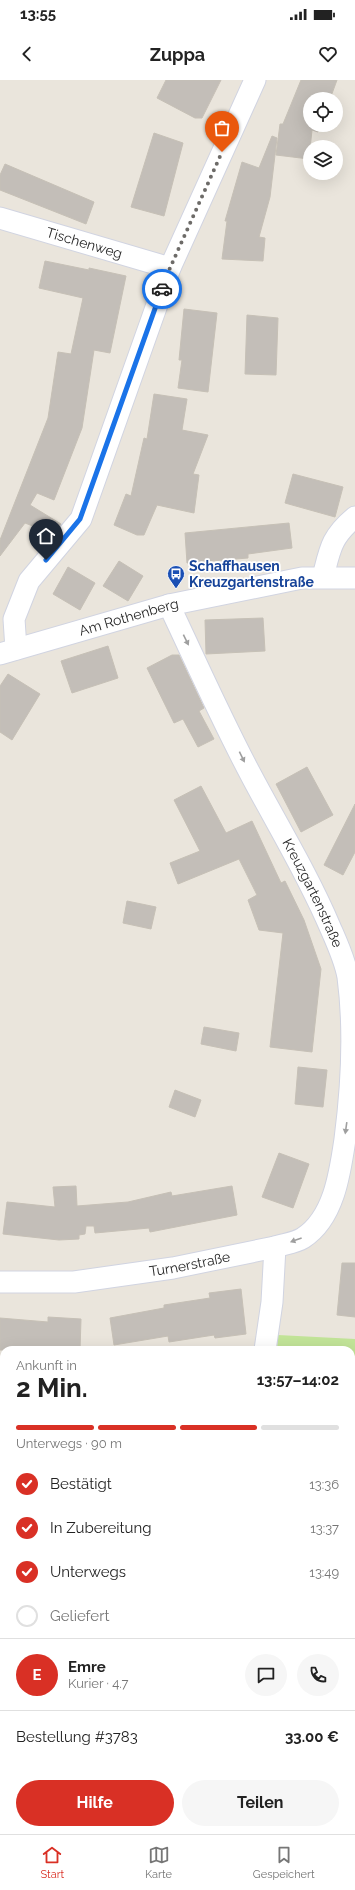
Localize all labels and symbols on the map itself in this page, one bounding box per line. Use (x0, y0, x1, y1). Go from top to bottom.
pin (205, 111, 239, 152)
street label: Tischenweg (45, 224, 124, 262)
courier (142, 269, 182, 309)
pin (29, 519, 63, 560)
place label: Schaffhausen Kreuzgartenstraße (189, 558, 314, 590)
bus stop icon: Schaffhausen Kreuzgartenstraße (166, 564, 186, 589)
street label: Am Rothenberg (77, 595, 180, 639)
one-way arrow (183, 634, 189, 645)
one-way arrow (239, 751, 245, 763)
street label: Kreuzgartenstraße (279, 836, 346, 950)
one-way arrow (343, 1121, 349, 1134)
one-way arrow (289, 1238, 301, 1244)
street label: Turnerstraße (148, 1248, 231, 1279)

